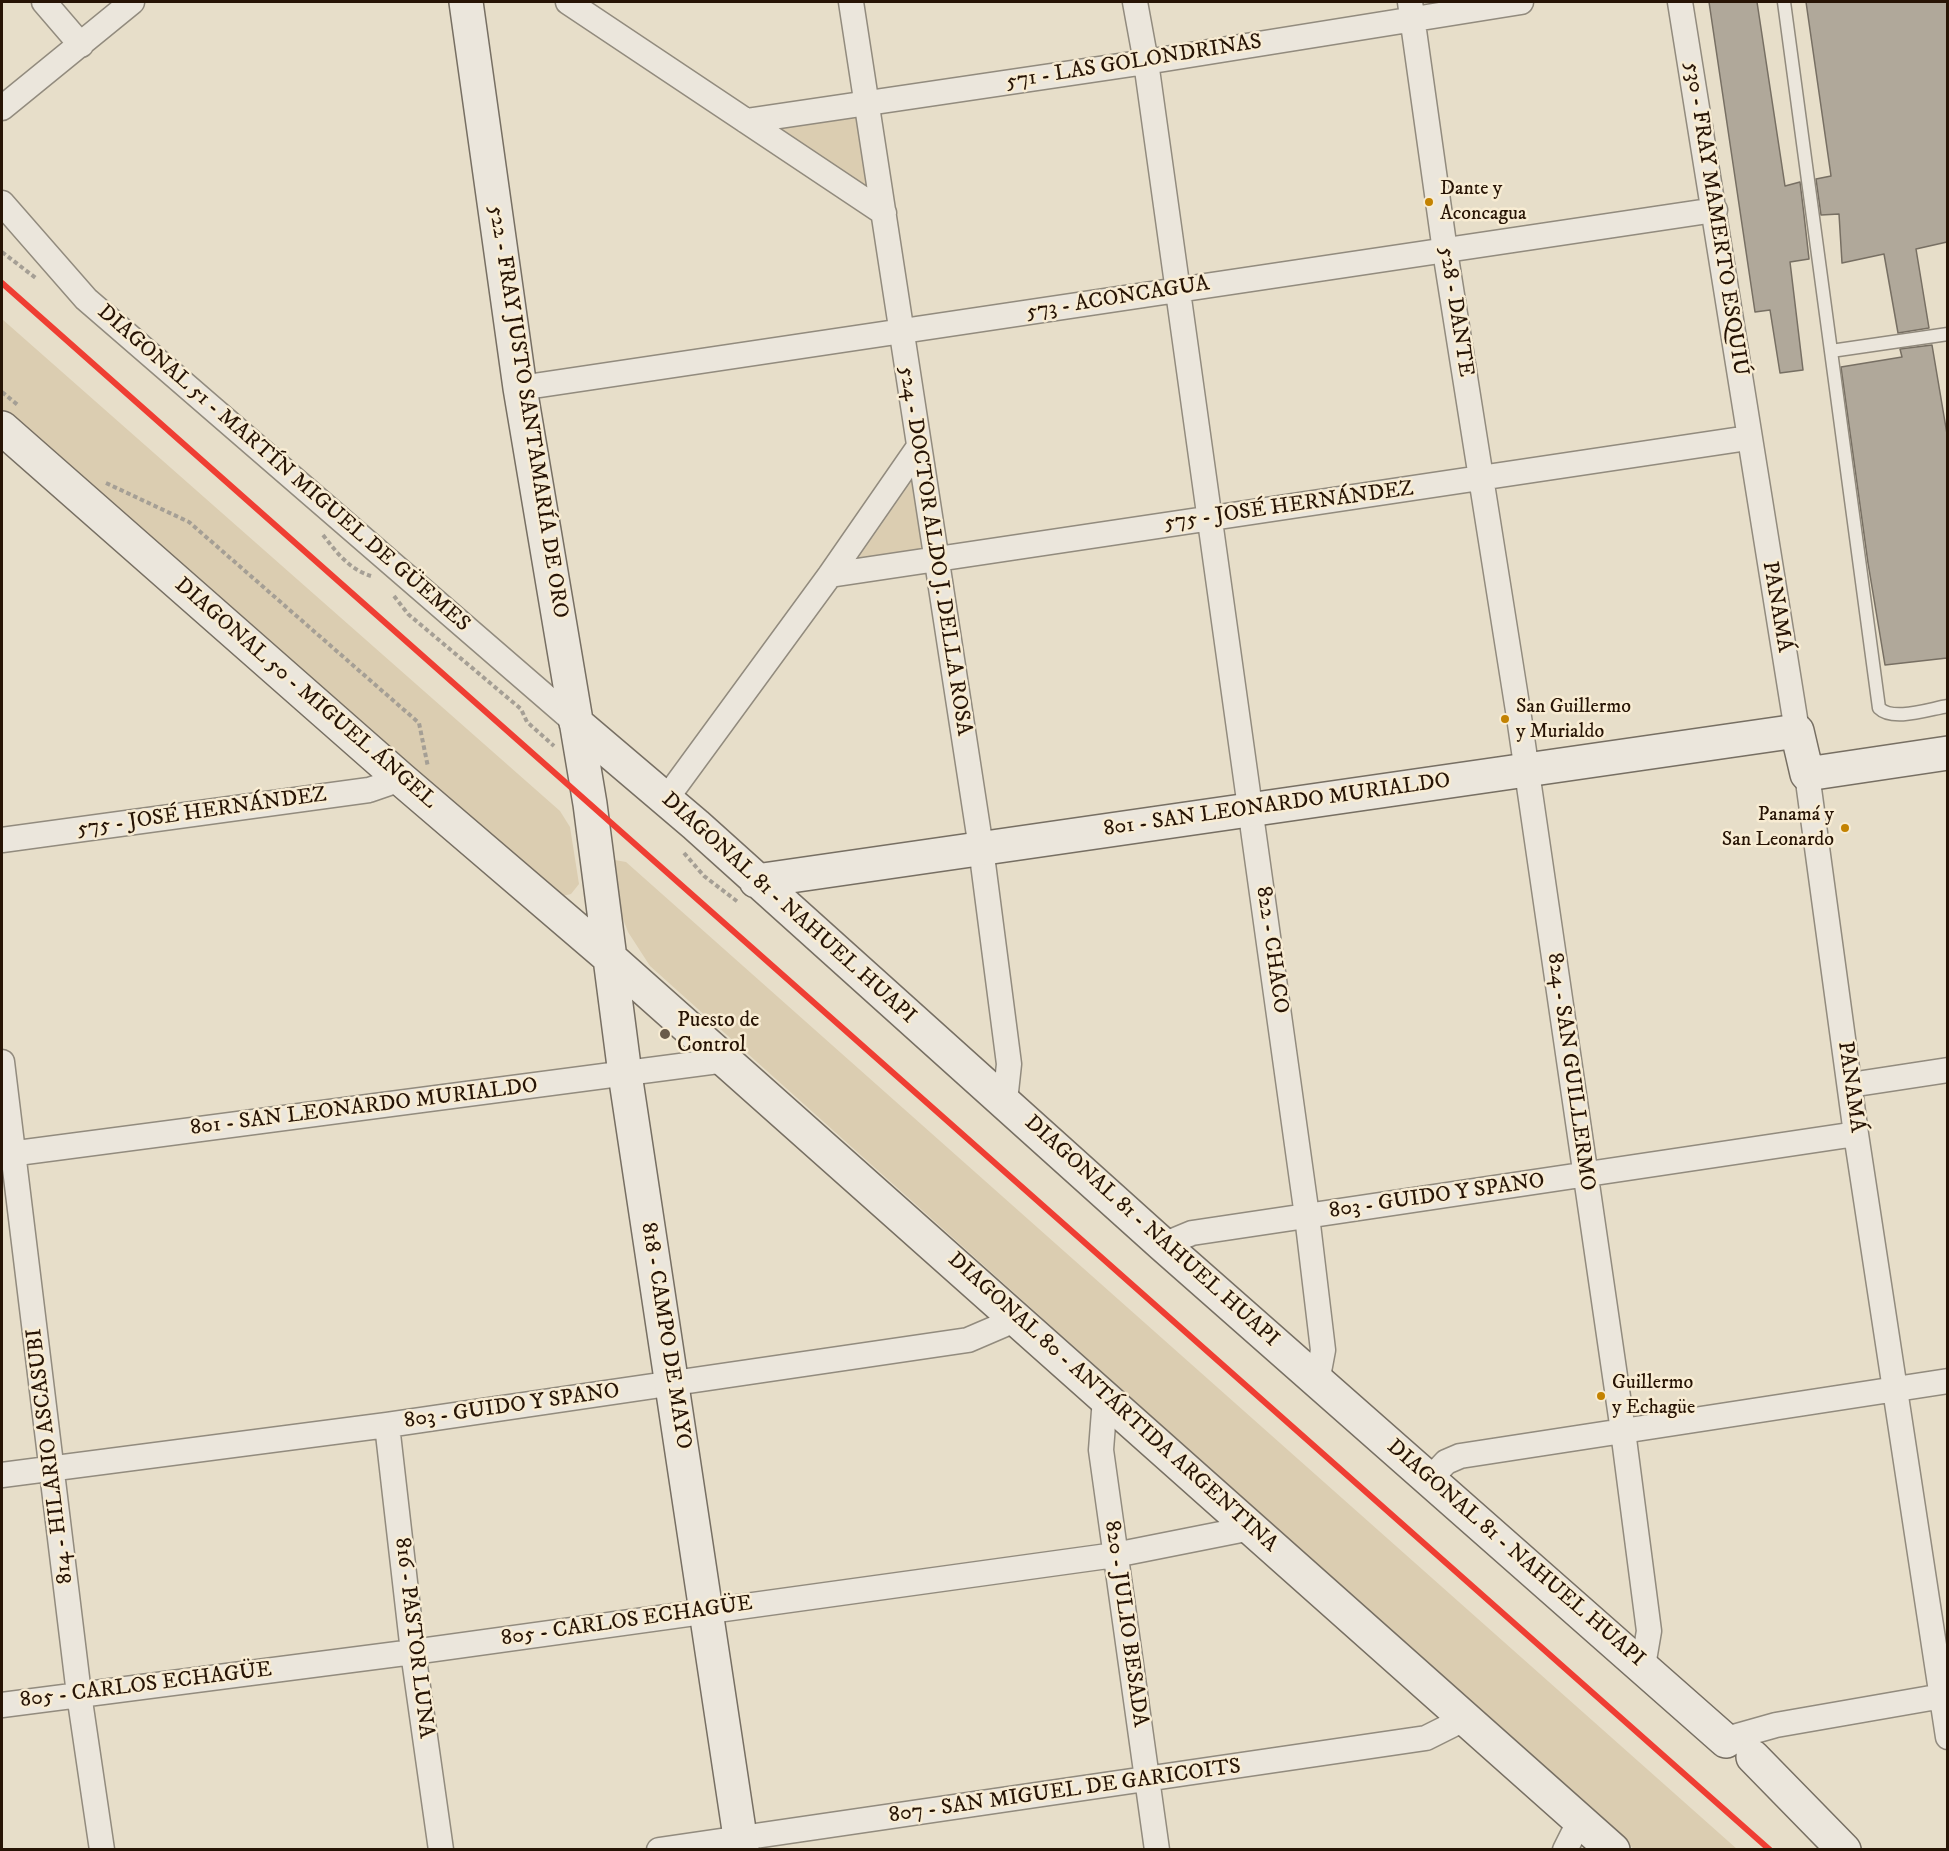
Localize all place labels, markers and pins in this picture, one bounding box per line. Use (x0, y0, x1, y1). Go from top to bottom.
place label: Dante y Aconcagua (1440, 178, 1526, 225)
marker: Dante y Aconcagua (1423, 196, 1435, 208)
place label: San Guillermo y Murialdo (1516, 696, 1631, 743)
marker: San Guillermo y Murialdo (1499, 713, 1511, 725)
place label: Panamá y San Leonardo (1722, 804, 1834, 851)
marker: Panamá y San Leonardo (1839, 822, 1851, 834)
place label: Puesto de Control (677, 1008, 759, 1060)
marker: Puesto de Control (658, 1027, 672, 1041)
place label: Guillermo y Echagüe (1612, 1372, 1695, 1419)
marker: Guillermo y Echagüe (1595, 1390, 1607, 1402)

